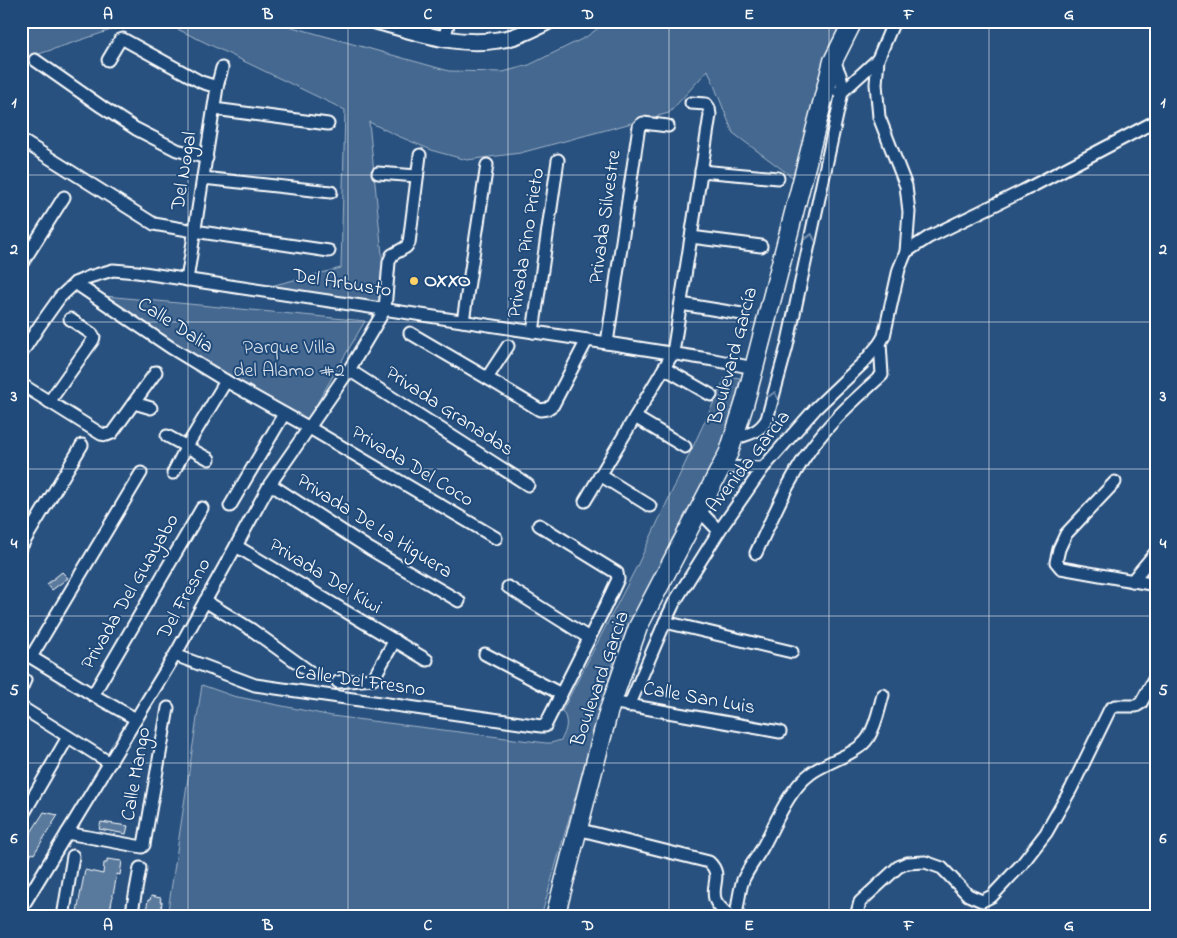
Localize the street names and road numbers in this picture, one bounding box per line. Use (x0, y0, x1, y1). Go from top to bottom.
street label: Del Nogal (164, 130, 206, 213)
street label: Privada Silvestre (582, 148, 630, 286)
street label: Privada Pino Prieto (501, 166, 553, 320)
street label: Del Arbusto (289, 262, 394, 306)
street label: Boulevard García (701, 284, 766, 429)
street label: Calle Dalia (131, 291, 219, 361)
street label: Privada Granadas (379, 359, 519, 465)
street label: Avenida García (700, 405, 798, 519)
street label: Privada Del Coco (345, 419, 479, 515)
street label: Privada De La Higuera (290, 467, 458, 588)
street label: Privada Del Guayabo (75, 509, 187, 675)
street label: Privada Del Kiwi (263, 532, 387, 622)
street label: Del Fresno (150, 553, 219, 646)
street label: Boulevard Garcia (564, 607, 638, 751)
street label: Calle Del Fresno (293, 658, 427, 706)
street label: Calle San Luis (641, 675, 757, 723)
street label: Calle Mango (115, 725, 160, 823)

